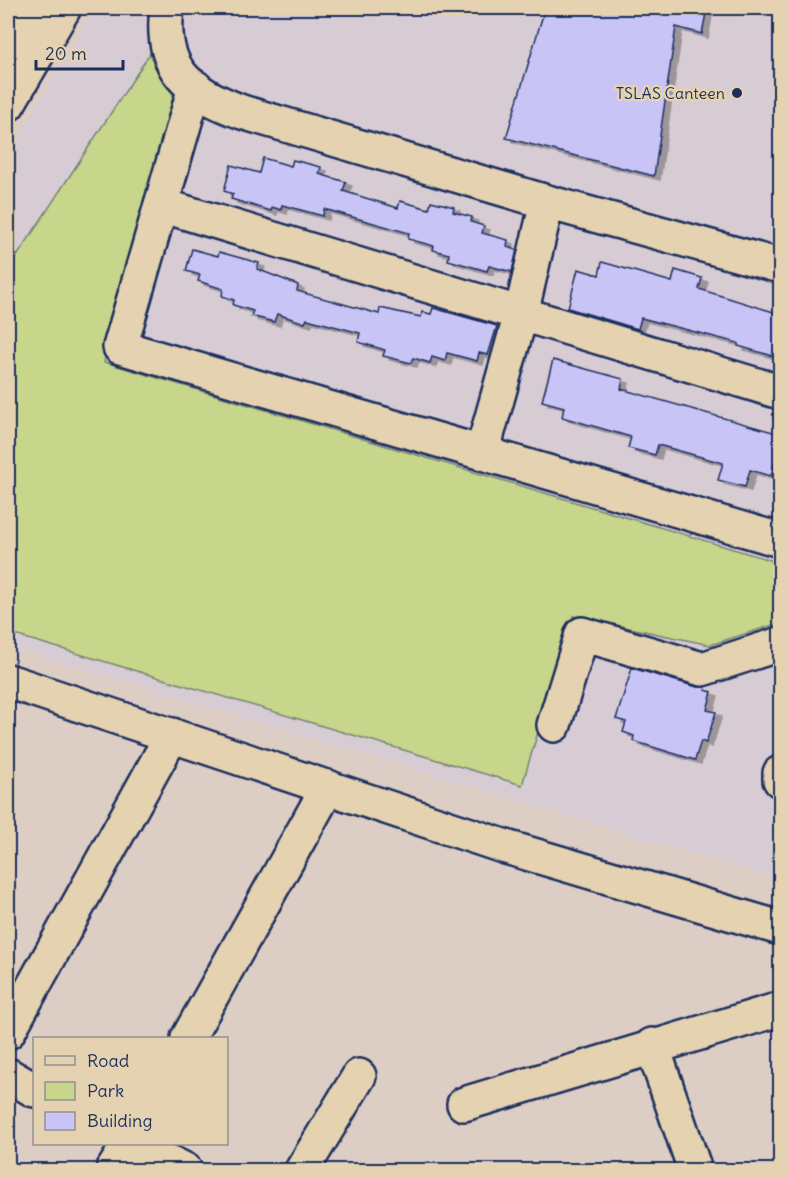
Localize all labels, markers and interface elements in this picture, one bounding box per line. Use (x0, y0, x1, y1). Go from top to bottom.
scale bar (36, 33, 123, 71)
text: 20 m (45, 42, 87, 65)
place label: TSLAS Canteen (616, 83, 725, 103)
marker: TSLAS Canteen (730, 86, 744, 100)
legend (33, 1037, 228, 1145)
text: Road (87, 1049, 130, 1072)
text: Park (87, 1079, 124, 1102)
text: Building (87, 1109, 152, 1132)

